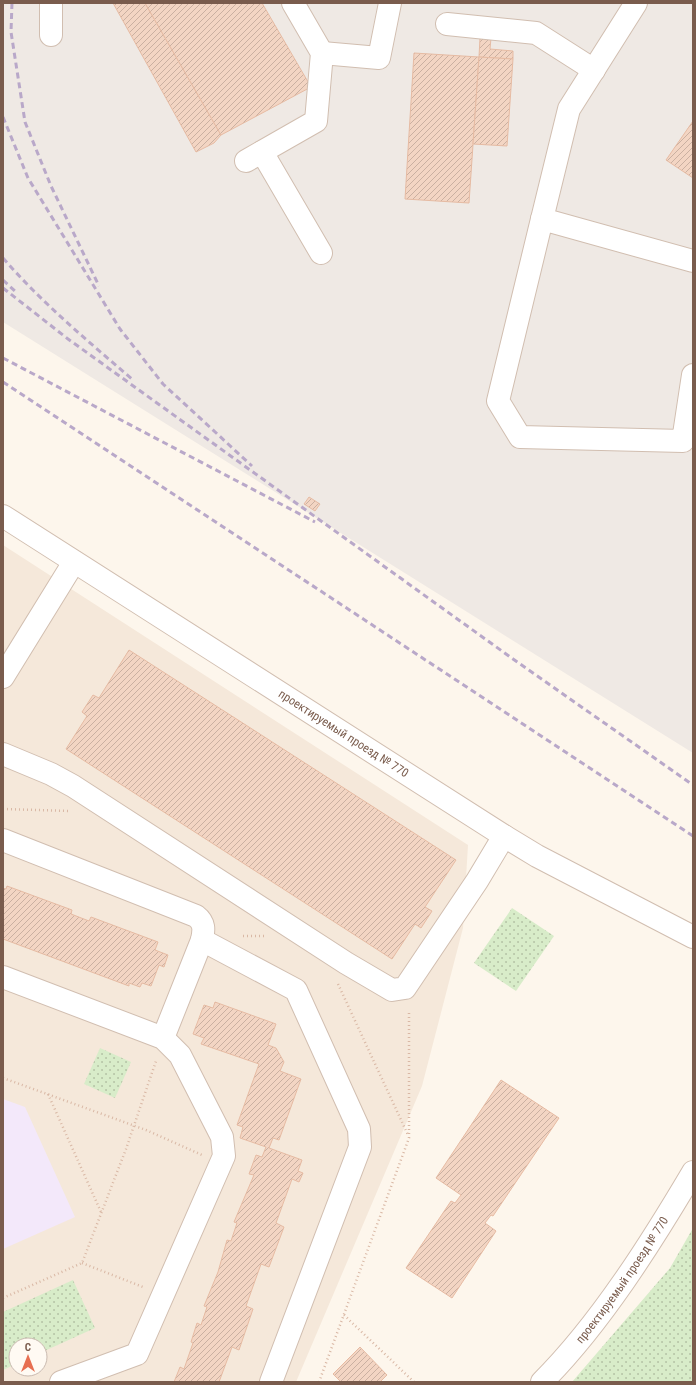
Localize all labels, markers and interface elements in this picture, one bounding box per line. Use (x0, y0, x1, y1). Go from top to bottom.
street label: проектируемый проезд № 770 (276, 687, 411, 780)
street label: проектируемый проезд № 770 (573, 1214, 671, 1346)
north arrow (8, 1337, 48, 1377)
text: С (25, 1341, 31, 1354)

